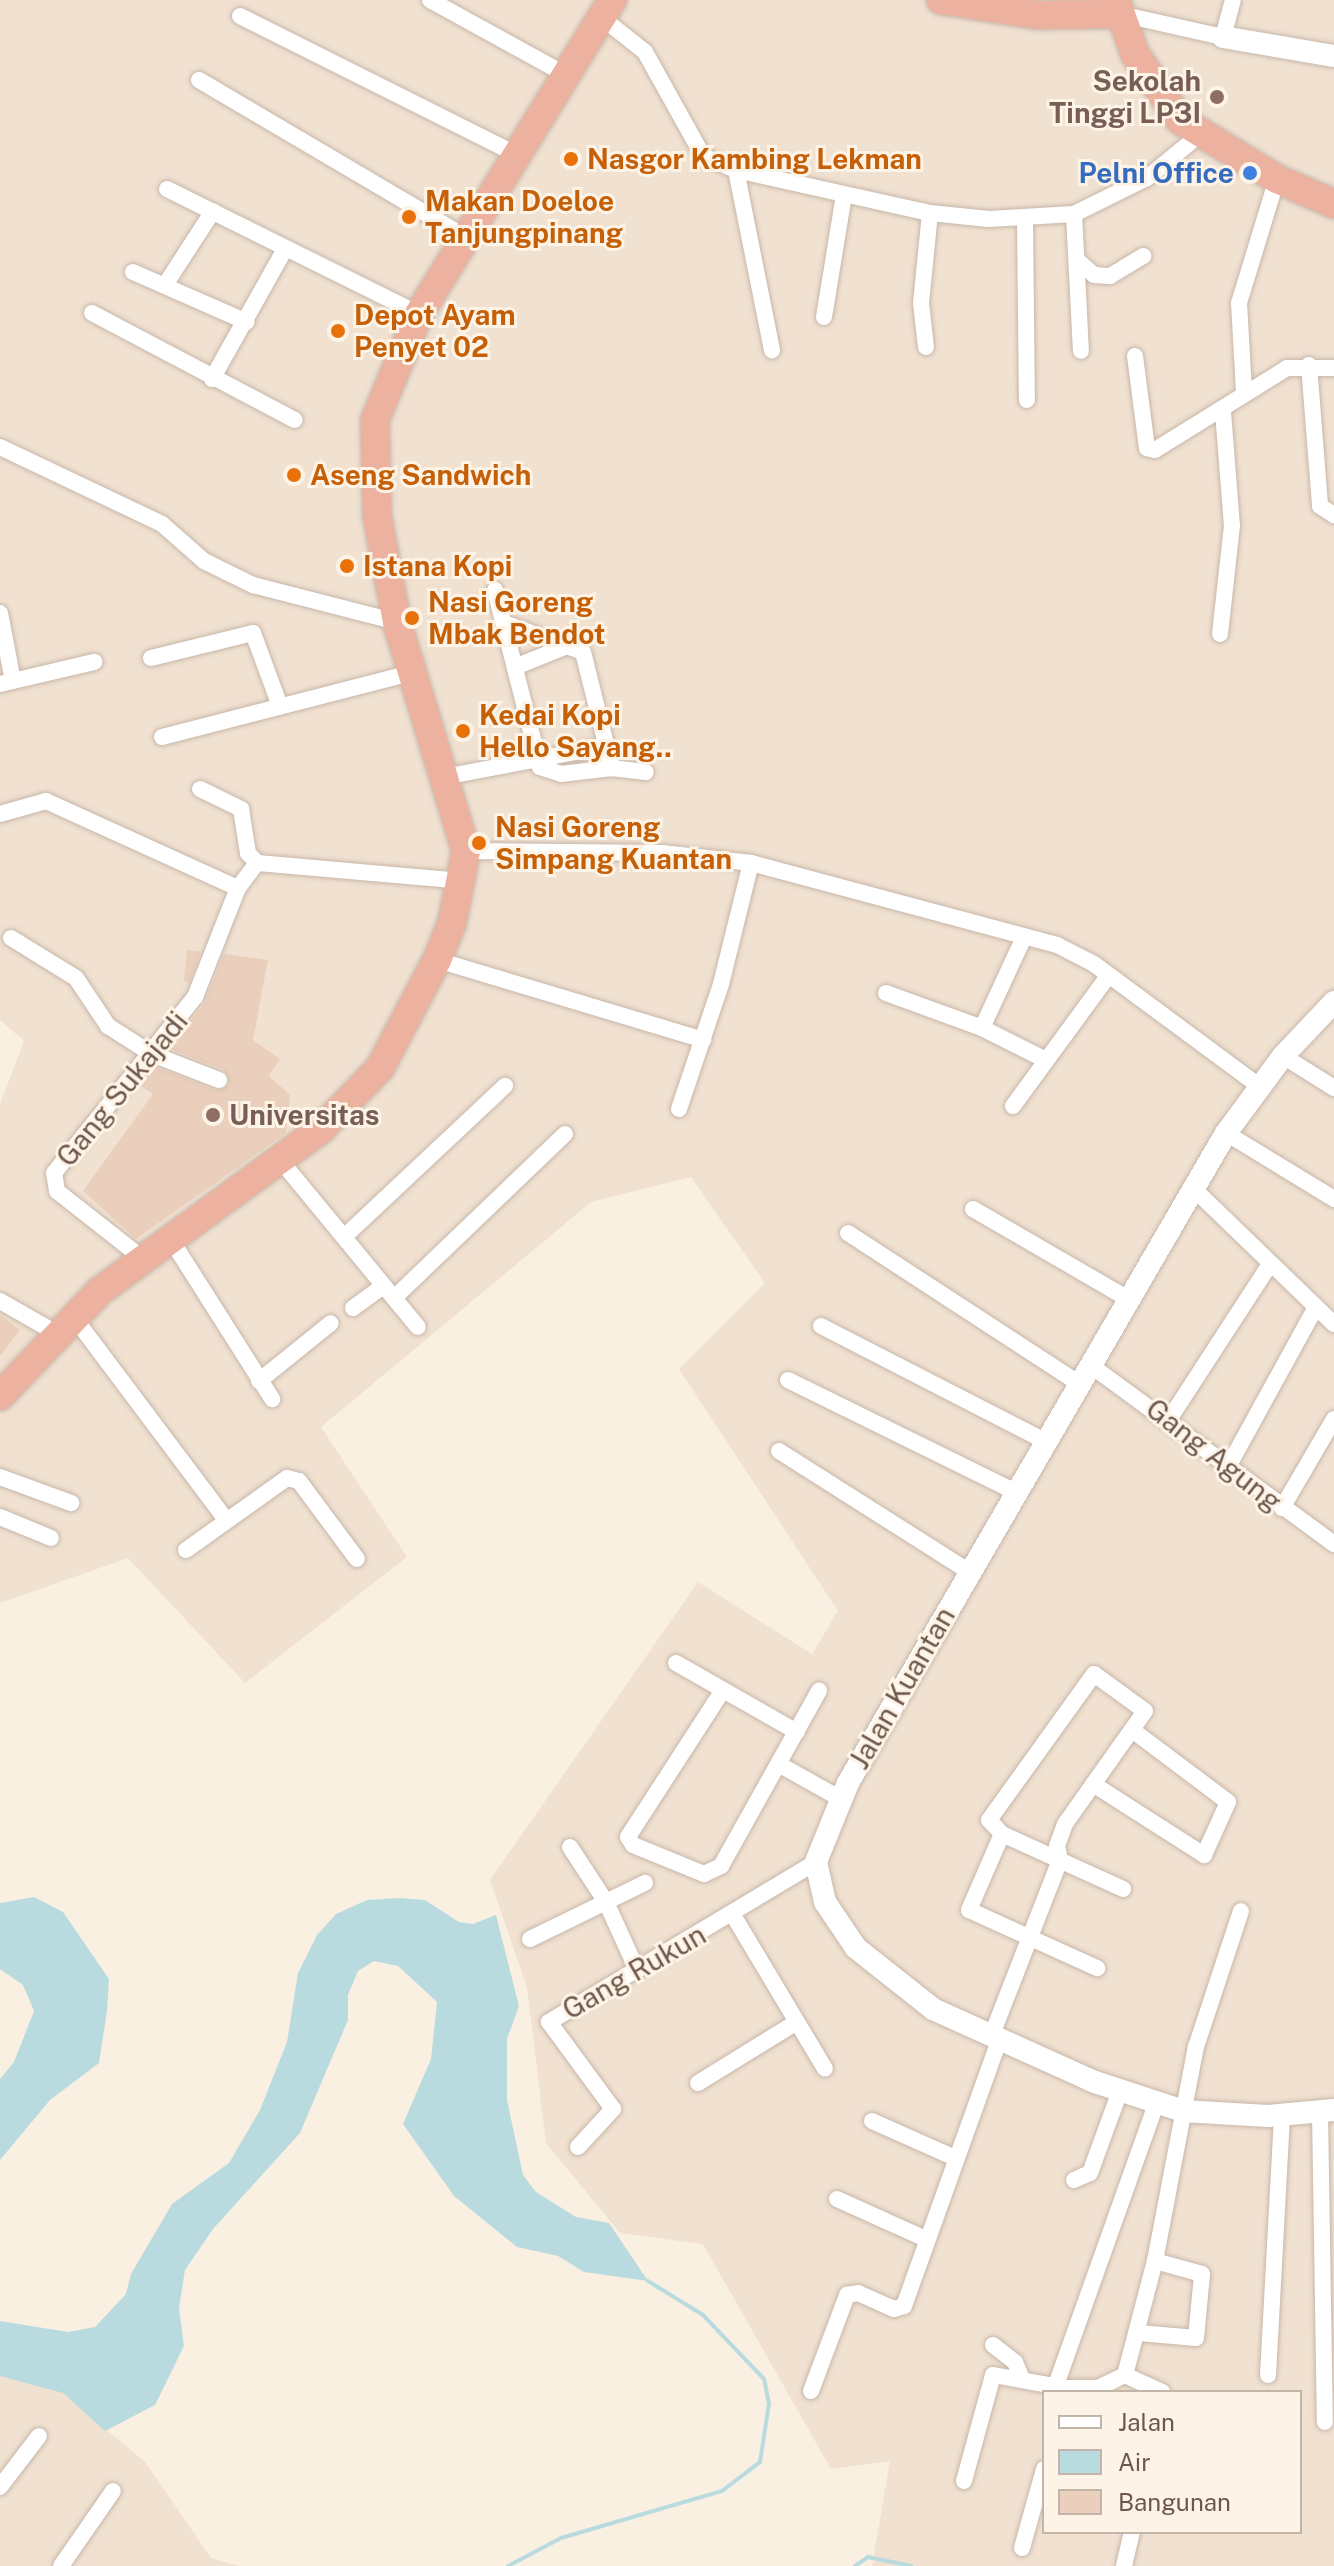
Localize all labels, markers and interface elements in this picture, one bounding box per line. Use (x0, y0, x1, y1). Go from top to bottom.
place label: Sekolah Tinggi LP3I (1049, 64, 1201, 130)
marker: Sekolah Tinggi LP3I (1208, 88, 1226, 106)
place label: Nasgor Kambing Lekman (587, 142, 922, 176)
marker: Nasgor Kambing Lekman (562, 150, 580, 168)
place label: Pelni Office (1079, 156, 1234, 190)
marker: Pelni Office (1241, 164, 1259, 182)
place label: Makan Doeloe Tanjungpinang (425, 184, 623, 250)
marker: Makan Doeloe Tanjungpinang (400, 208, 418, 226)
place label: Depot Ayam Penyet 02 (354, 298, 515, 364)
marker: Depot Ayam Penyet 02 (329, 322, 347, 340)
place label: Aseng Sandwich (310, 458, 531, 492)
marker: Aseng Sandwich (285, 466, 303, 484)
place label: Istana Kopi (363, 549, 512, 583)
marker: Istana Kopi (338, 557, 356, 575)
place label: Nasi Goreng Mbak Bendot (428, 585, 606, 651)
marker: Nasi Goreng Mbak Bendot (403, 609, 421, 627)
place label: Kedai Kopi Hello Sayang.. (479, 698, 672, 764)
marker: Kedai Kopi Hello Sayang.. (454, 722, 472, 740)
place label: Nasi Goreng Simpang Kuantan (495, 810, 732, 876)
marker: Nasi Goreng Simpang Kuantan (470, 834, 488, 852)
street label: Gang Sukajadi (49, 1005, 195, 1173)
place label: Universitas (229, 1098, 379, 1132)
marker: Universitas (204, 1106, 222, 1124)
street label: Gang Agung (1139, 1392, 1289, 1518)
street label: Jalan Kuantan (842, 1601, 962, 1775)
street label: Gang Rukun (557, 1918, 711, 2026)
legend (1042, 2390, 1302, 2534)
text: Jalan (1118, 2408, 1175, 2436)
text: Air (1118, 2448, 1151, 2476)
text: Bangunan (1118, 2488, 1231, 2516)

